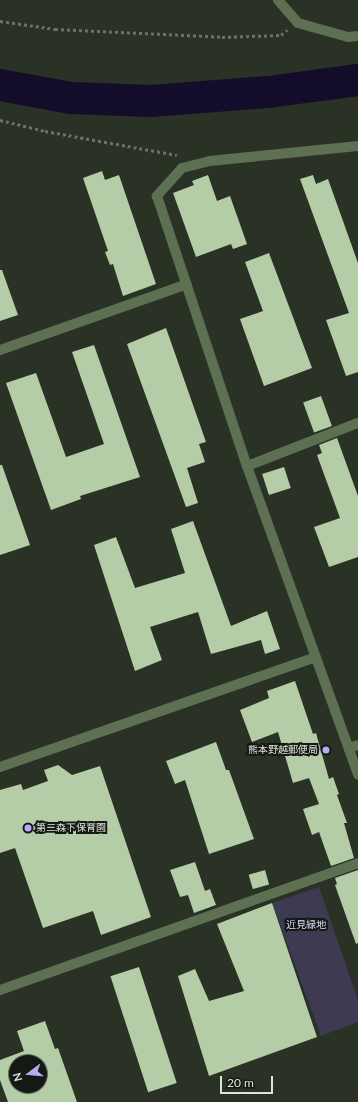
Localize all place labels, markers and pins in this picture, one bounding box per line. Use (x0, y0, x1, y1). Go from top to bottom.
place label: 熊本野越郵便局 (248, 744, 318, 756)
marker: 熊本野越郵便局 (321, 745, 331, 755)
place label: 第二森下保育園 (36, 822, 106, 834)
marker: 第二森下保育園 (23, 823, 33, 833)

